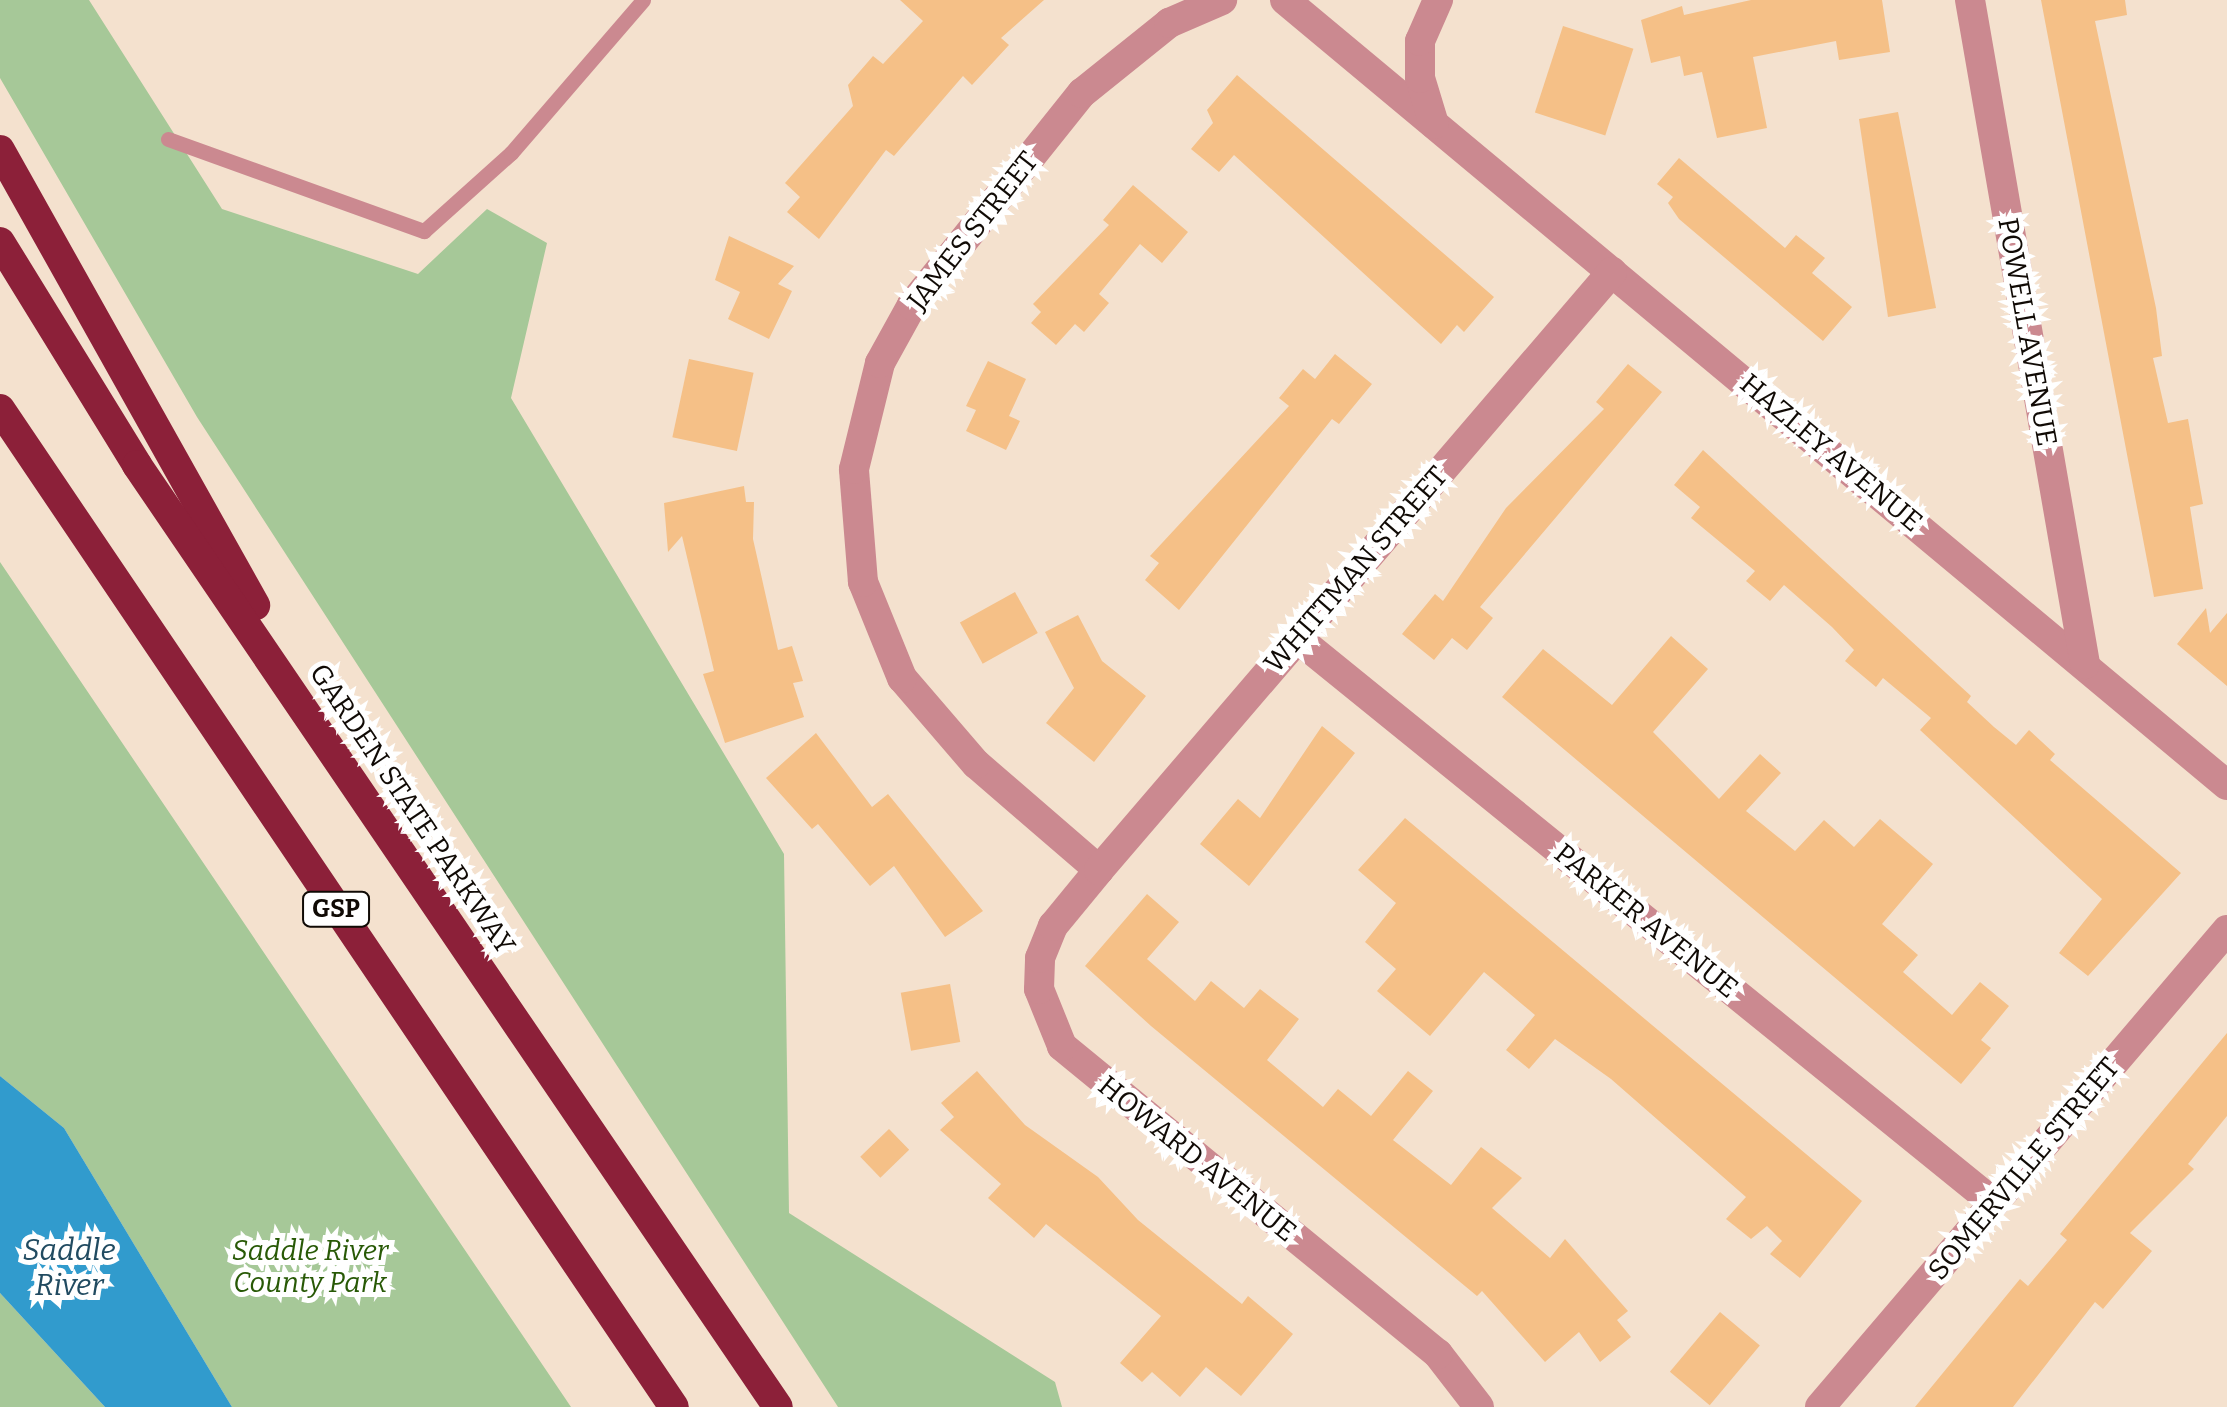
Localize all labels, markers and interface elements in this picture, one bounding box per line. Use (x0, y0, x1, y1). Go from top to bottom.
street label: JAMES STREET (901, 145, 1045, 317)
street label: POWELL AVENUE (1990, 215, 2064, 449)
street label: HAZLEY AVENUE (1733, 367, 1929, 539)
street label: WHITTMAN STREET (1257, 460, 1455, 680)
street label: GARDEN STATE PARKWAY (302, 658, 522, 960)
street label: PARKER AVENUE (1547, 837, 1745, 1005)
road number: GSP (301, 889, 371, 929)
street label: SOMERVILLE STREET (1921, 1051, 2127, 1287)
street label: HOWARD AVENUE (1091, 1069, 1303, 1249)
water label: Saddle River (22, 1232, 116, 1302)
park label: Saddle River County Park (232, 1234, 388, 1300)

